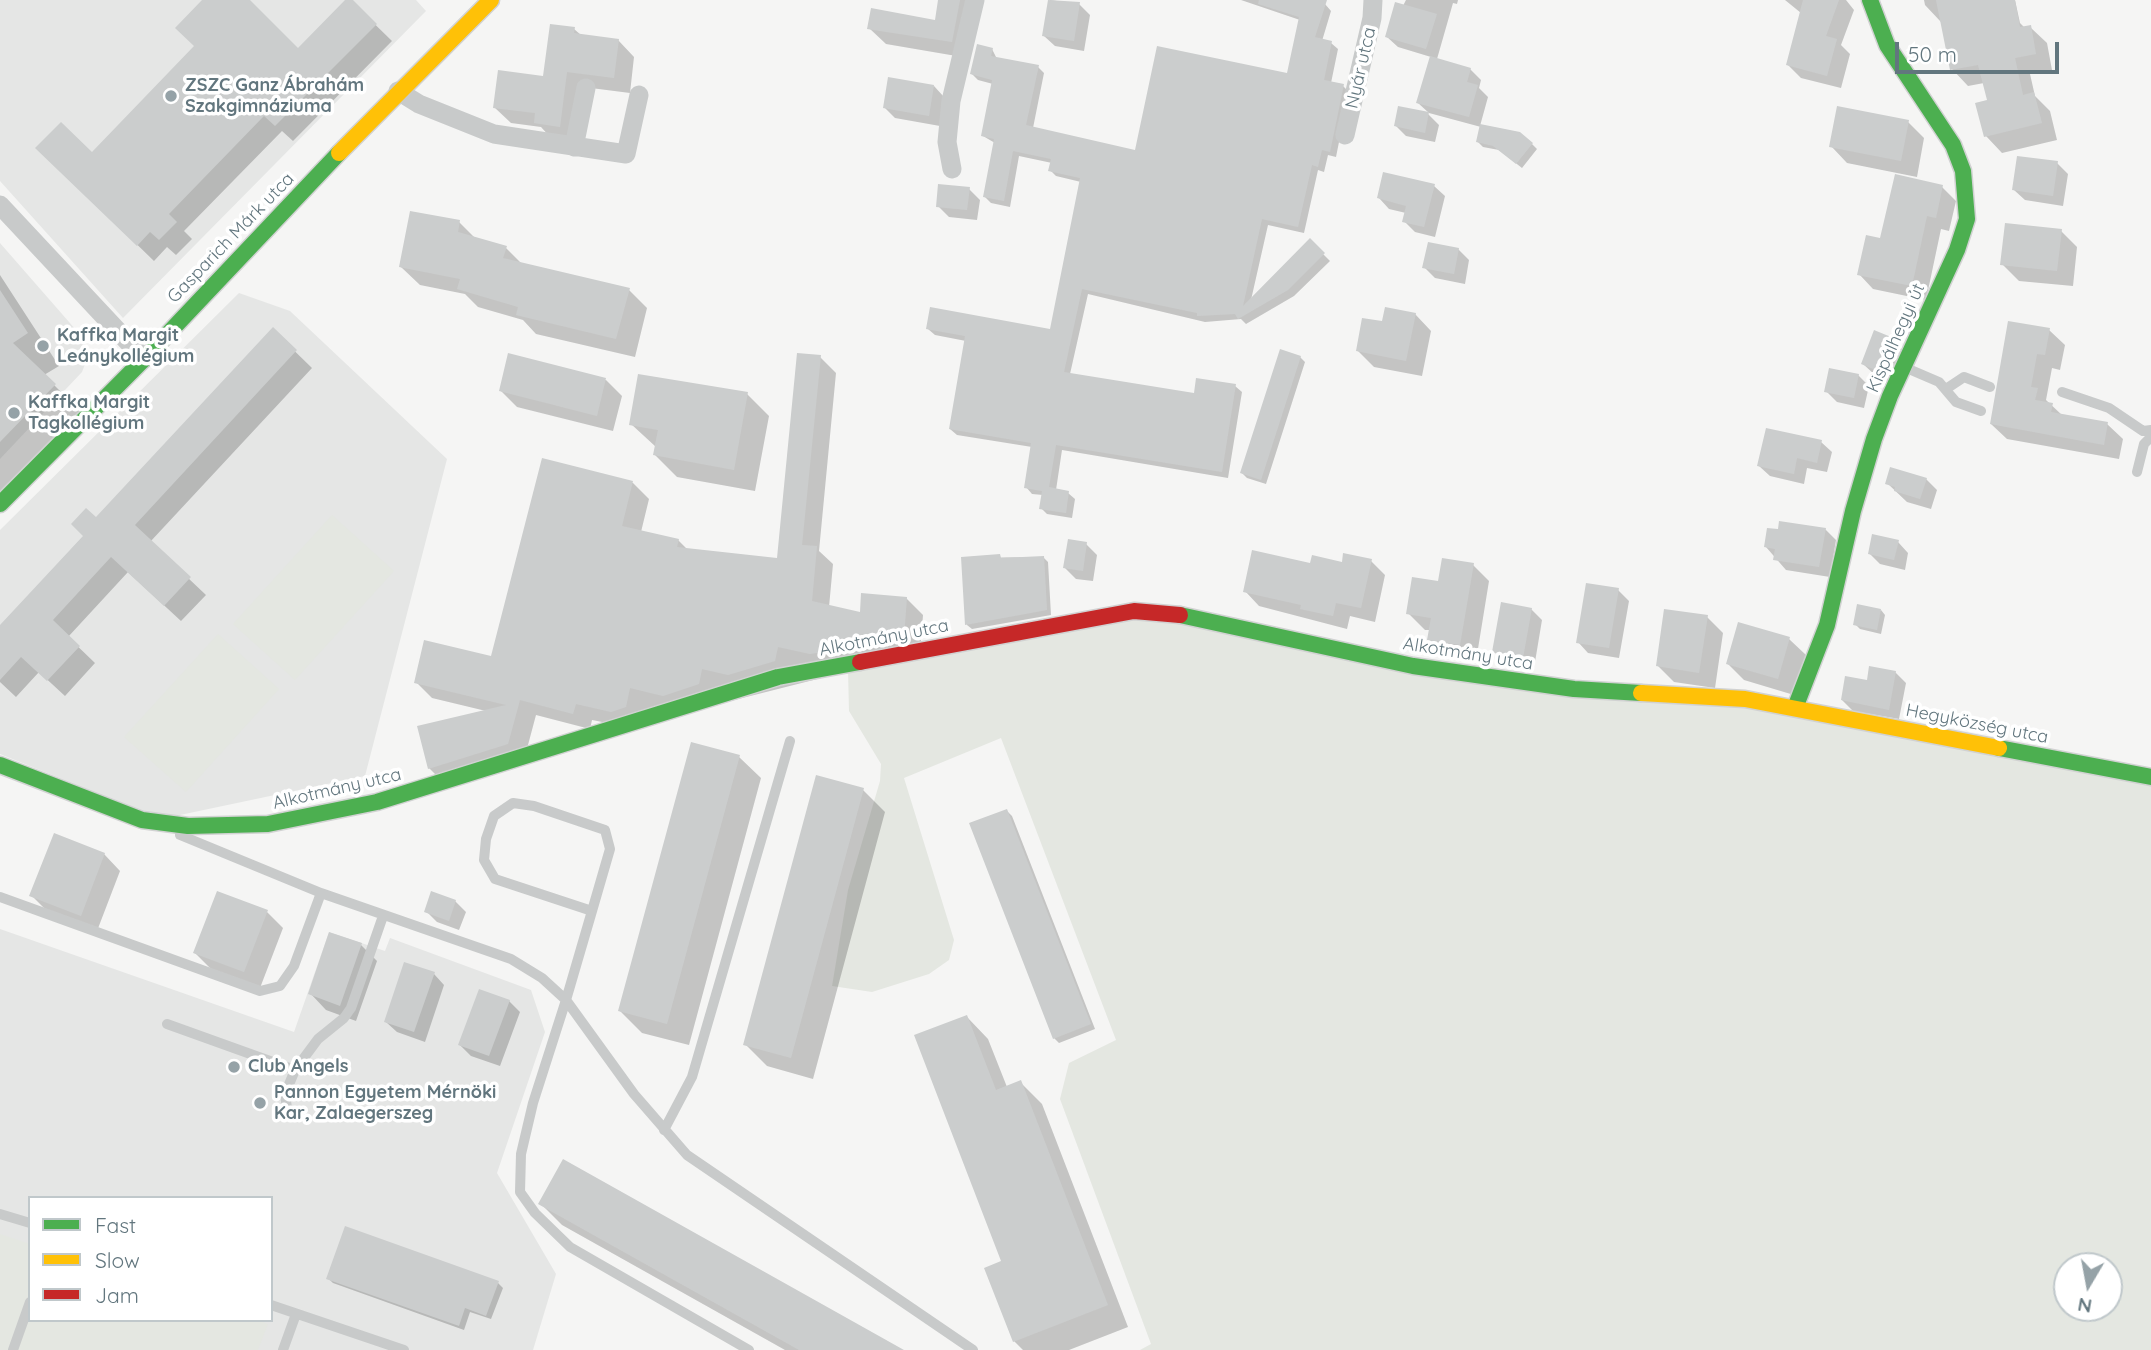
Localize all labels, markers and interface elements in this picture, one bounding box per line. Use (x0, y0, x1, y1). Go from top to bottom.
street label: Nyár utca (1341, 25, 1381, 111)
scale bar (1899, 28, 2064, 72)
text: 50 m (1908, 41, 1957, 67)
place label: ZSZC Ganz Ábrahám Szakgimnáziuma (185, 75, 364, 118)
marker: ZSZC Ganz Ábrahám Szakgimnáziuma (163, 88, 179, 104)
street label: Gasparich Márk utca (163, 168, 299, 308)
street label: Kispálhegyi út (1862, 280, 1930, 396)
place label: Kaffka Margit Leánykollégium (57, 325, 194, 368)
marker: Kaffka Margit Leánykollégium (35, 338, 51, 354)
place label: Kaffka Margit Tagkollégium (28, 392, 150, 434)
marker: Kaffka Margit Tagkollégium (6, 405, 22, 421)
street label: Alkotmány utca (818, 615, 950, 661)
street label: Alkotmány utca (1401, 633, 1535, 675)
street label: Hegyközség utca (1904, 700, 2050, 748)
street label: Alkotmány utca (271, 764, 403, 814)
place label: Club Angels (248, 1056, 348, 1078)
marker: Club Angels (226, 1059, 242, 1075)
place label: Pannon Egyetem Mérnöki Kar, Zalaegerszeg (274, 1082, 496, 1124)
marker: Pannon Egyetem Mérnöki Kar, Zalaegerszeg (252, 1095, 268, 1111)
legend (28, 1196, 273, 1322)
text: Fast (95, 1212, 136, 1238)
text: Slow (95, 1247, 140, 1273)
north arrow (2053, 1252, 2123, 1322)
text: Jam (95, 1282, 139, 1308)
text: N (2076, 1293, 2094, 1319)

